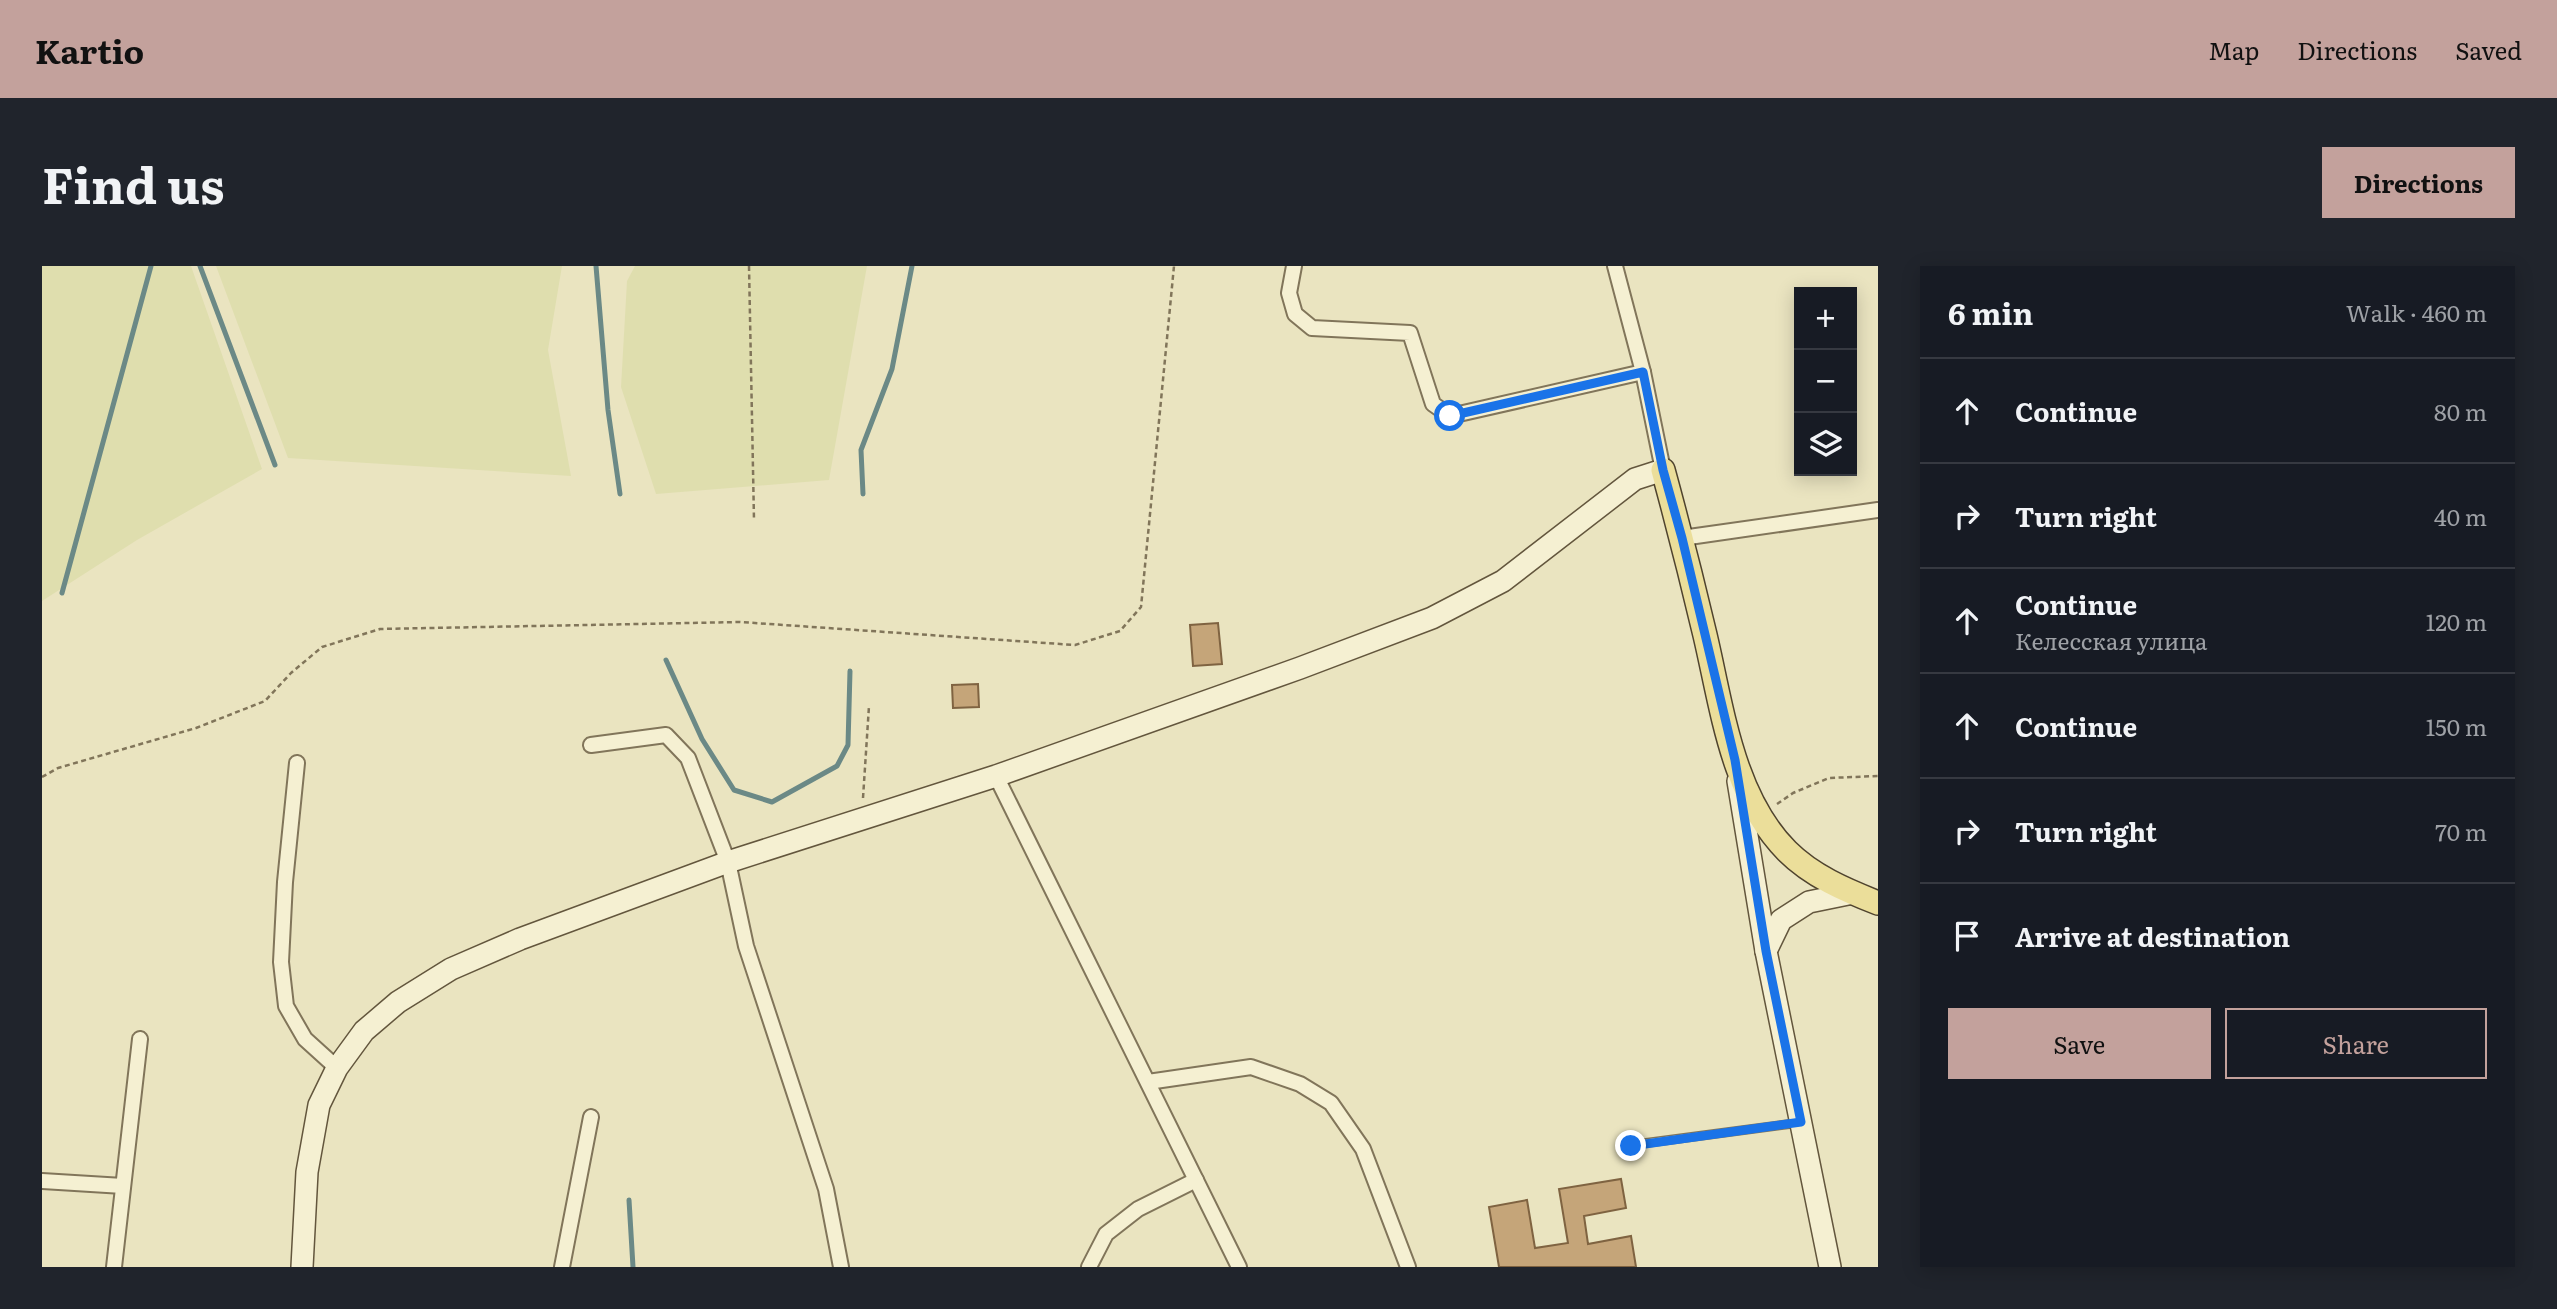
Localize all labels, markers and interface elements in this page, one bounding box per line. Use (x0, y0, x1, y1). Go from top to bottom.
text: Kartio (35, 25, 144, 74)
text: Map (2208, 32, 2259, 67)
text: Directions (2297, 32, 2417, 67)
text: Saved (2455, 32, 2522, 67)
text: Find us (42, 146, 225, 219)
button: Directions (2322, 147, 2515, 218)
map controls (1794, 287, 1857, 476)
button: + (1794, 287, 1857, 350)
text: 6 min (1948, 290, 2033, 334)
text: Walk · 460 m (2346, 295, 2487, 329)
button: − (1794, 350, 1857, 413)
text: Continue (2015, 391, 2137, 430)
icon: ahead (1948, 392, 1986, 430)
text: 80 m (2434, 394, 2487, 428)
route start (1434, 400, 1465, 431)
button: layers (1794, 413, 1857, 476)
text: Turn right (2015, 496, 2157, 535)
icon: right (1948, 497, 1986, 535)
text: 40 m (2434, 499, 2487, 533)
text: Continue (2015, 584, 2137, 623)
icon: ahead (1948, 602, 1986, 640)
text: 120 m (2426, 604, 2487, 638)
text: Келесская улица (2015, 623, 2207, 657)
text: Continue (2015, 706, 2137, 745)
icon: ahead (1948, 707, 1986, 745)
text: 150 m (2426, 709, 2487, 743)
text: Turn right (2015, 811, 2157, 850)
icon: right (1948, 812, 1986, 850)
text: 70 m (2435, 814, 2487, 848)
text: Arrive at destination (2015, 916, 2290, 955)
icon: arrive (1948, 917, 1986, 955)
button: Save (1948, 1008, 2211, 1079)
button: Share (2225, 1008, 2487, 1079)
route end (1615, 1130, 1646, 1161)

